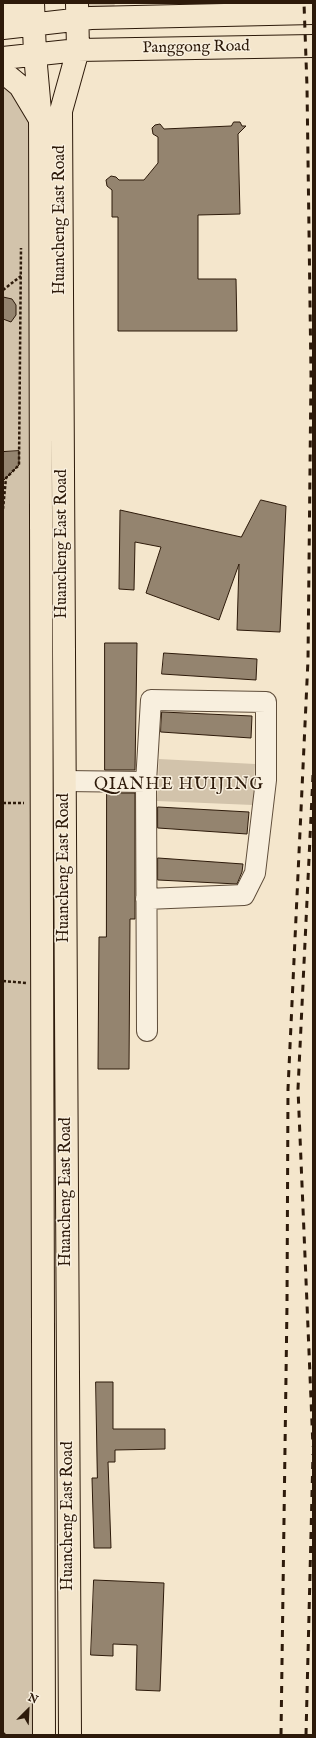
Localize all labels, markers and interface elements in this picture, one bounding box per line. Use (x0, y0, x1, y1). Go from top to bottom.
street label: Panggong Road (142, 37, 250, 59)
street label: Huancheng East Road (51, 145, 71, 295)
street label: Huancheng East Road (53, 469, 73, 619)
district label: QIANHE HUIJING (94, 776, 264, 796)
street label: Huancheng East Road (55, 793, 75, 943)
street label: Huancheng East Road (57, 1117, 77, 1267)
street label: Huancheng East Road (59, 1441, 79, 1591)
north arrow (8, 1690, 48, 1730)
text: N (26, 1691, 40, 1707)

